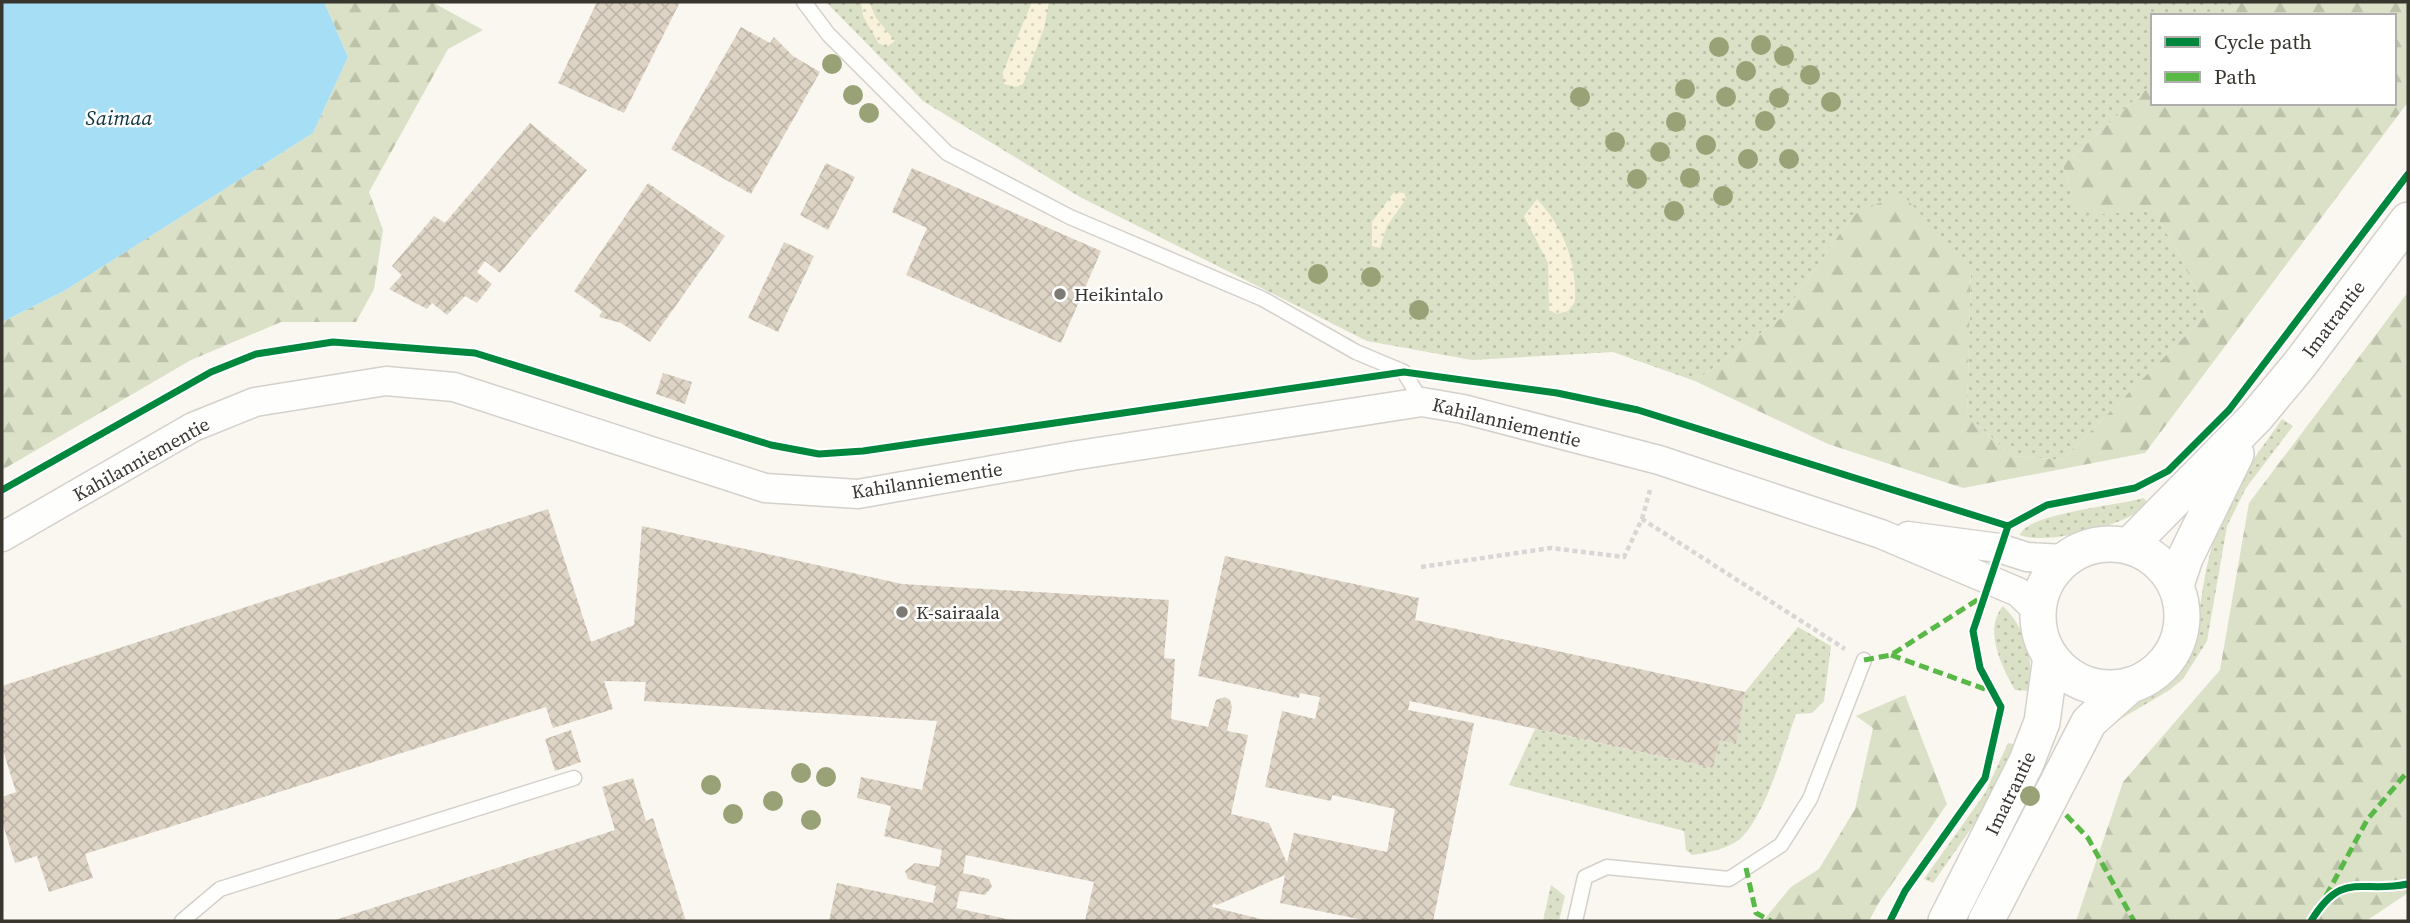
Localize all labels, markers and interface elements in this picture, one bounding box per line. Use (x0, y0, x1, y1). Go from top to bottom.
legend (2151, 14, 2396, 105)
text: Cycle path (2214, 27, 2312, 56)
text: Path (2214, 62, 2257, 91)
water label: Saimaa (86, 103, 152, 132)
street label: Imatrantie (2295, 275, 2371, 363)
place label: Heikintalo (1074, 281, 1163, 307)
marker: Heikintalo (1052, 286, 1068, 302)
street label: Kahilanniementie (1430, 391, 1584, 453)
street label: Kahilanniementie (68, 411, 214, 507)
street label: Kahilanniementie (850, 455, 1004, 505)
place label: K-sairaala (916, 599, 1000, 625)
marker: K-sairaala (894, 604, 910, 620)
street label: Imatrantie (1979, 747, 2041, 839)

